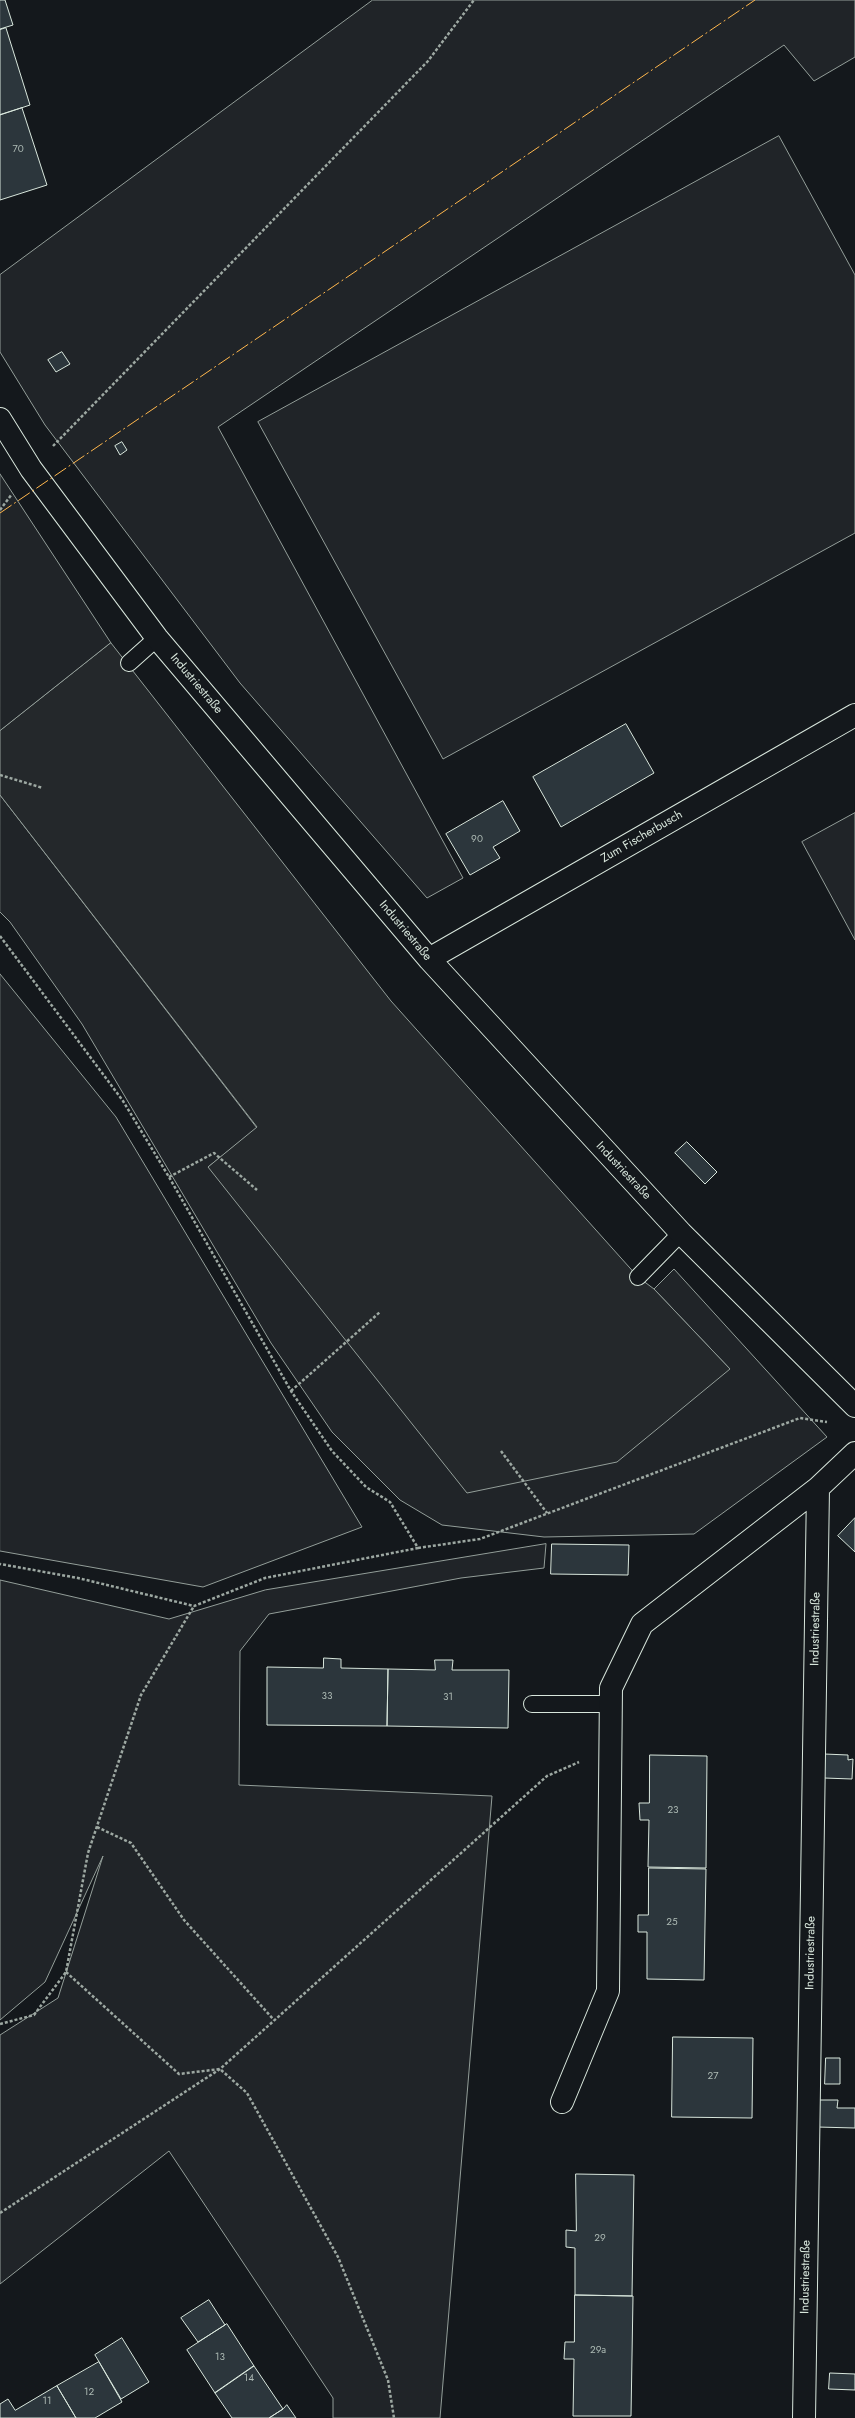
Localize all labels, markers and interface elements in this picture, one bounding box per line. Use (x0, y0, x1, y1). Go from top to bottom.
house number: 70 (12, 144, 24, 156)
street label: Industriestraße (167, 651, 225, 717)
street label: Zum Fischerbusch (599, 808, 685, 866)
house number: 90 (471, 834, 483, 846)
street label: Industriestraße (376, 898, 434, 964)
street label: Industriestraße (592, 1139, 654, 1203)
street label: Industriestraße (808, 1592, 824, 1666)
house number: 33 (322, 1691, 332, 1703)
house number: 31 (443, 1692, 453, 1704)
house number: 23 (667, 1805, 679, 1817)
street label: Industriestraße (803, 1916, 819, 1990)
house number: 25 (666, 1917, 678, 1929)
house number: 27 (708, 2071, 718, 2083)
house number: 29 (594, 2233, 606, 2245)
street label: Industriestraße (798, 2240, 814, 2314)
house number: 29a (590, 2345, 606, 2357)
house number: 13 (215, 2352, 225, 2364)
house number: 14 (244, 2373, 254, 2385)
house number: 12 (84, 2387, 94, 2399)
house number: 11 (43, 2396, 51, 2408)

